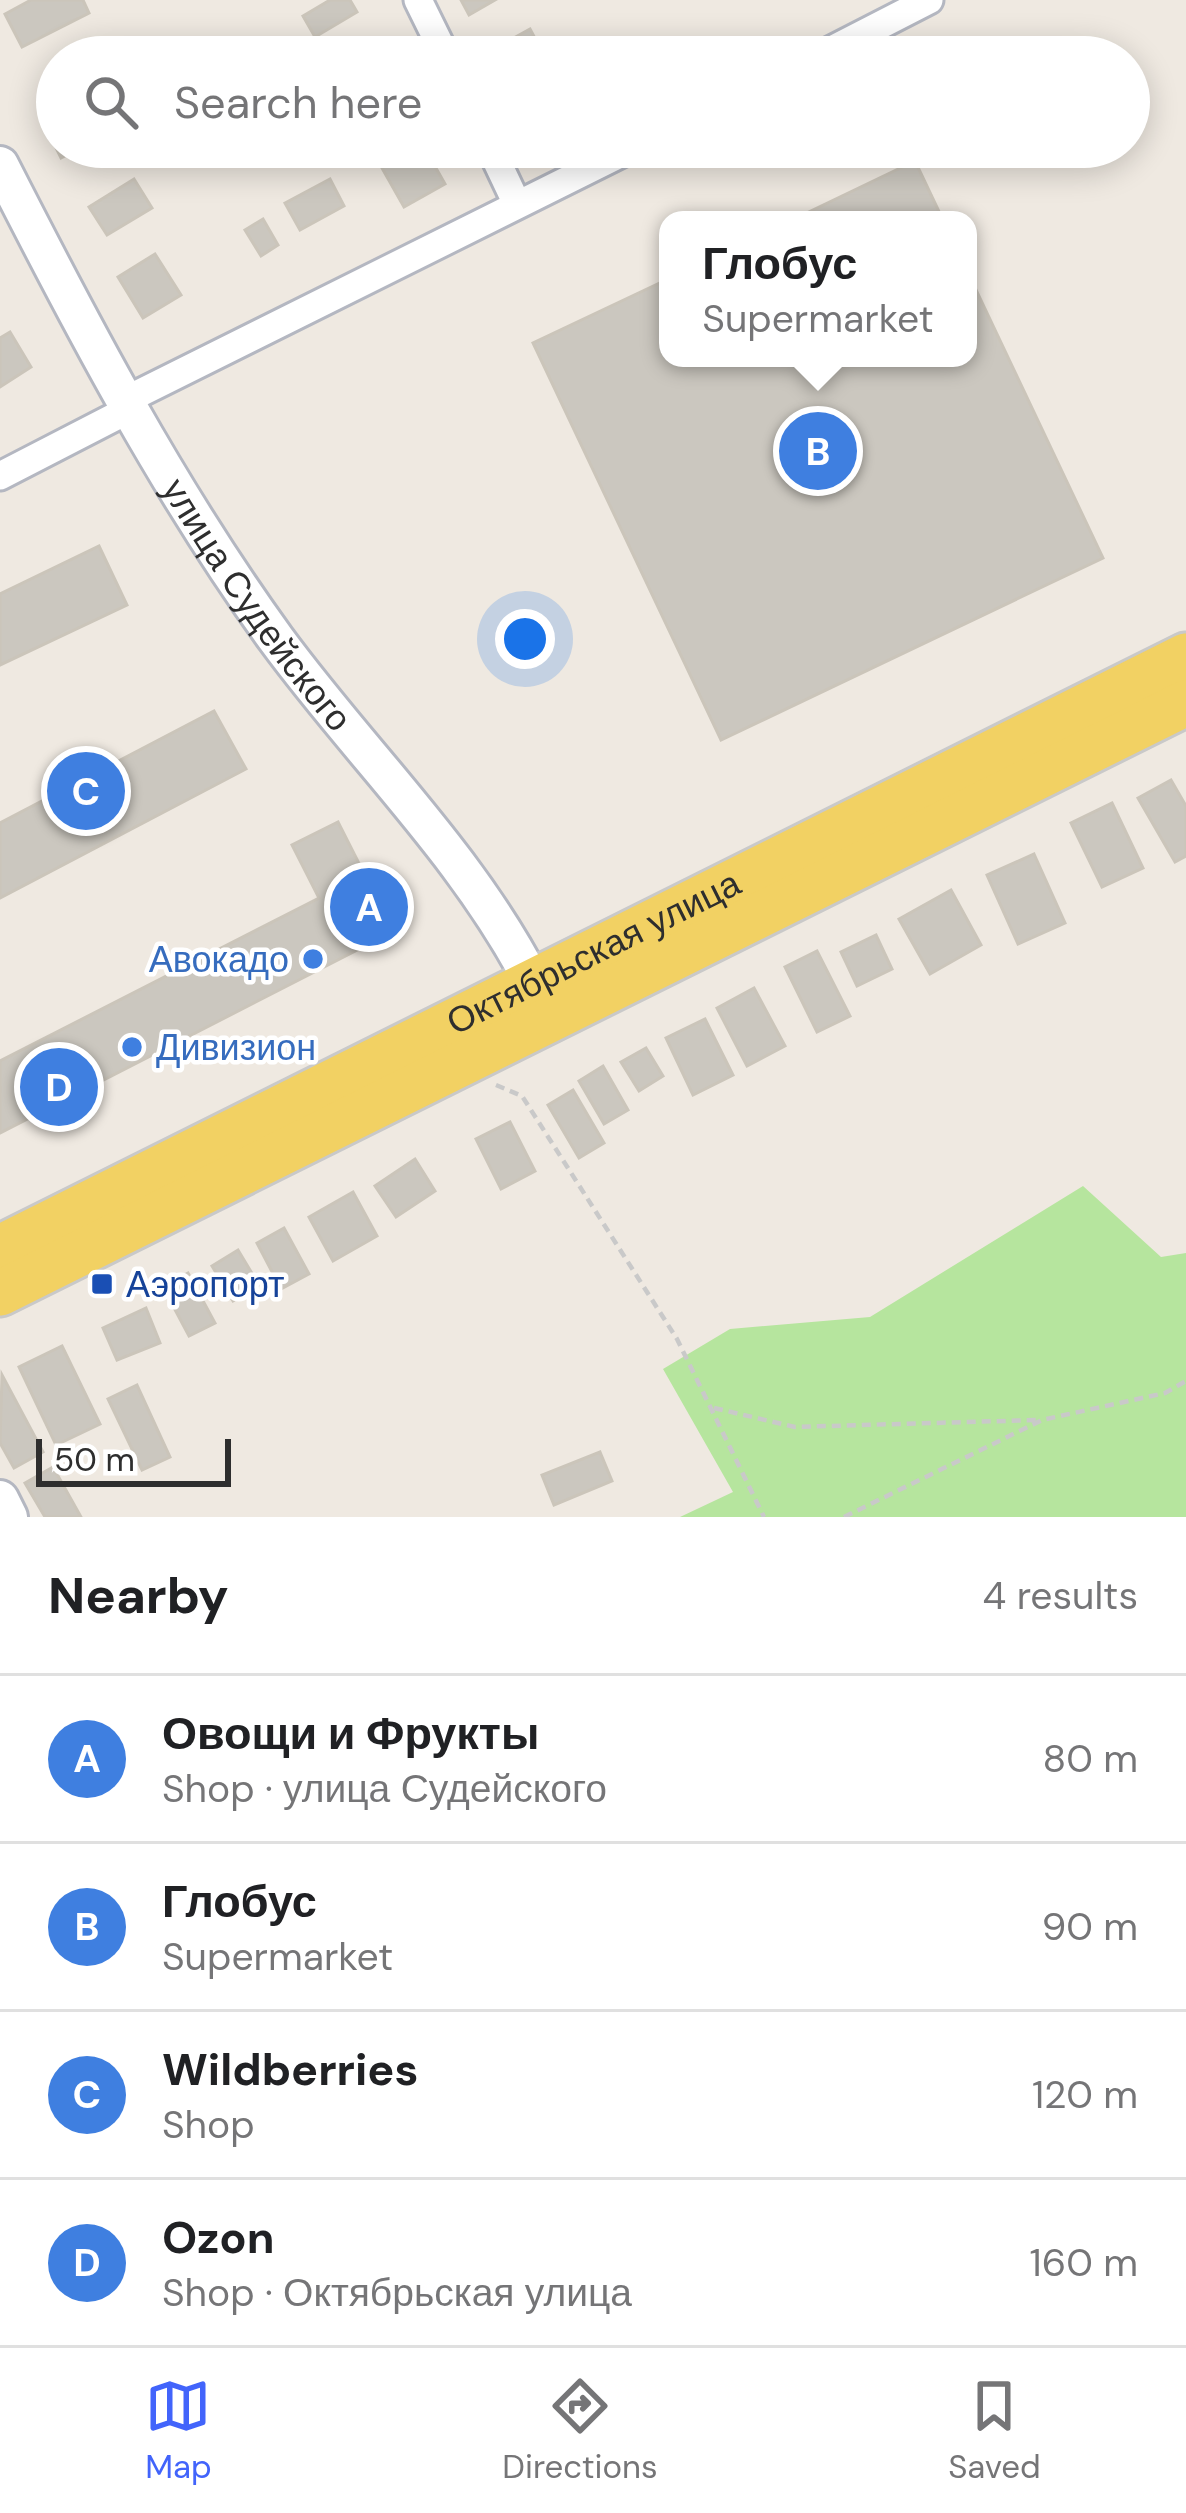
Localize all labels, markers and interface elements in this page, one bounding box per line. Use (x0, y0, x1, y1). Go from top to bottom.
search box (36, 36, 1150, 168)
icon: search (78, 69, 144, 135)
text: Search here (174, 73, 422, 132)
popup (659, 211, 977, 367)
text: Глобус (702, 234, 857, 293)
text: Supermarket (702, 293, 934, 344)
pin: B (779, 406, 857, 496)
street label: улица Судейского (152, 470, 362, 741)
your location (495, 609, 555, 669)
pin: C (47, 746, 125, 836)
street label: Октябрьская улица (439, 859, 749, 1045)
pin: A (330, 862, 408, 952)
place label: Авокадо (149, 936, 289, 983)
marker: Авокадо (300, 946, 326, 972)
place label: Дивизион (156, 1024, 316, 1071)
marker: Дивизион (119, 1034, 145, 1060)
pin: D (20, 1042, 98, 1132)
place label: Аэропорт (126, 1261, 284, 1308)
marker: Аэропорт (89, 1271, 115, 1297)
scale bar (36, 1433, 231, 1486)
text: 50 m (54, 1438, 135, 1481)
text: Nearby (48, 1562, 229, 1629)
text: 4 results (983, 1570, 1138, 1621)
text: Овощи и Фрукты (162, 1704, 539, 1763)
text: A (73, 1733, 101, 1784)
text: 80 m (1042, 1733, 1138, 1784)
text: Shop · улица Судейского (162, 1763, 607, 1814)
text: Глобус (162, 1872, 317, 1931)
text: B (75, 1901, 99, 1952)
text: 90 m (1042, 1901, 1138, 1952)
text: Supermarket (162, 1931, 393, 1982)
text: Wildberries (162, 2040, 418, 2099)
text: C (73, 2069, 101, 2120)
text: 120 m (1032, 2069, 1138, 2120)
text: Shop (162, 2099, 255, 2150)
text: Ozon (162, 2208, 275, 2267)
text: D (73, 2237, 101, 2288)
text: 160 m (1030, 2237, 1138, 2288)
text: Shop · Октябрьская улица (162, 2267, 632, 2318)
tab: Map (145, 2373, 212, 2488)
tab: Directions (502, 2373, 658, 2488)
tab: Saved (948, 2373, 1041, 2488)

